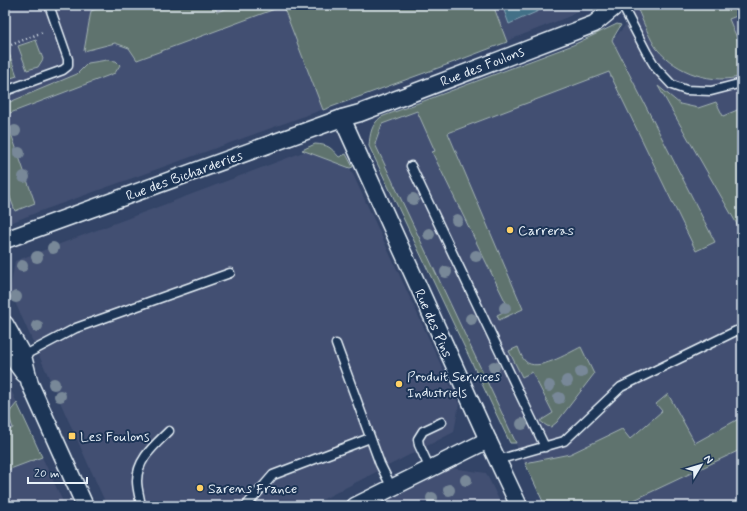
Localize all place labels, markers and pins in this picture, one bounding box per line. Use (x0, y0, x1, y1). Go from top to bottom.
place label: Carreras (518, 222, 574, 240)
marker: Carreras (505, 225, 515, 235)
place label: Produit Services Industriels (407, 368, 500, 402)
marker: Produit Services Industriels (394, 379, 404, 389)
place label: Les Foulons (80, 428, 150, 446)
marker: Les Foulons (67, 431, 77, 441)
place label: Sarens France (208, 480, 297, 498)
marker: Sarens France (195, 483, 205, 493)

